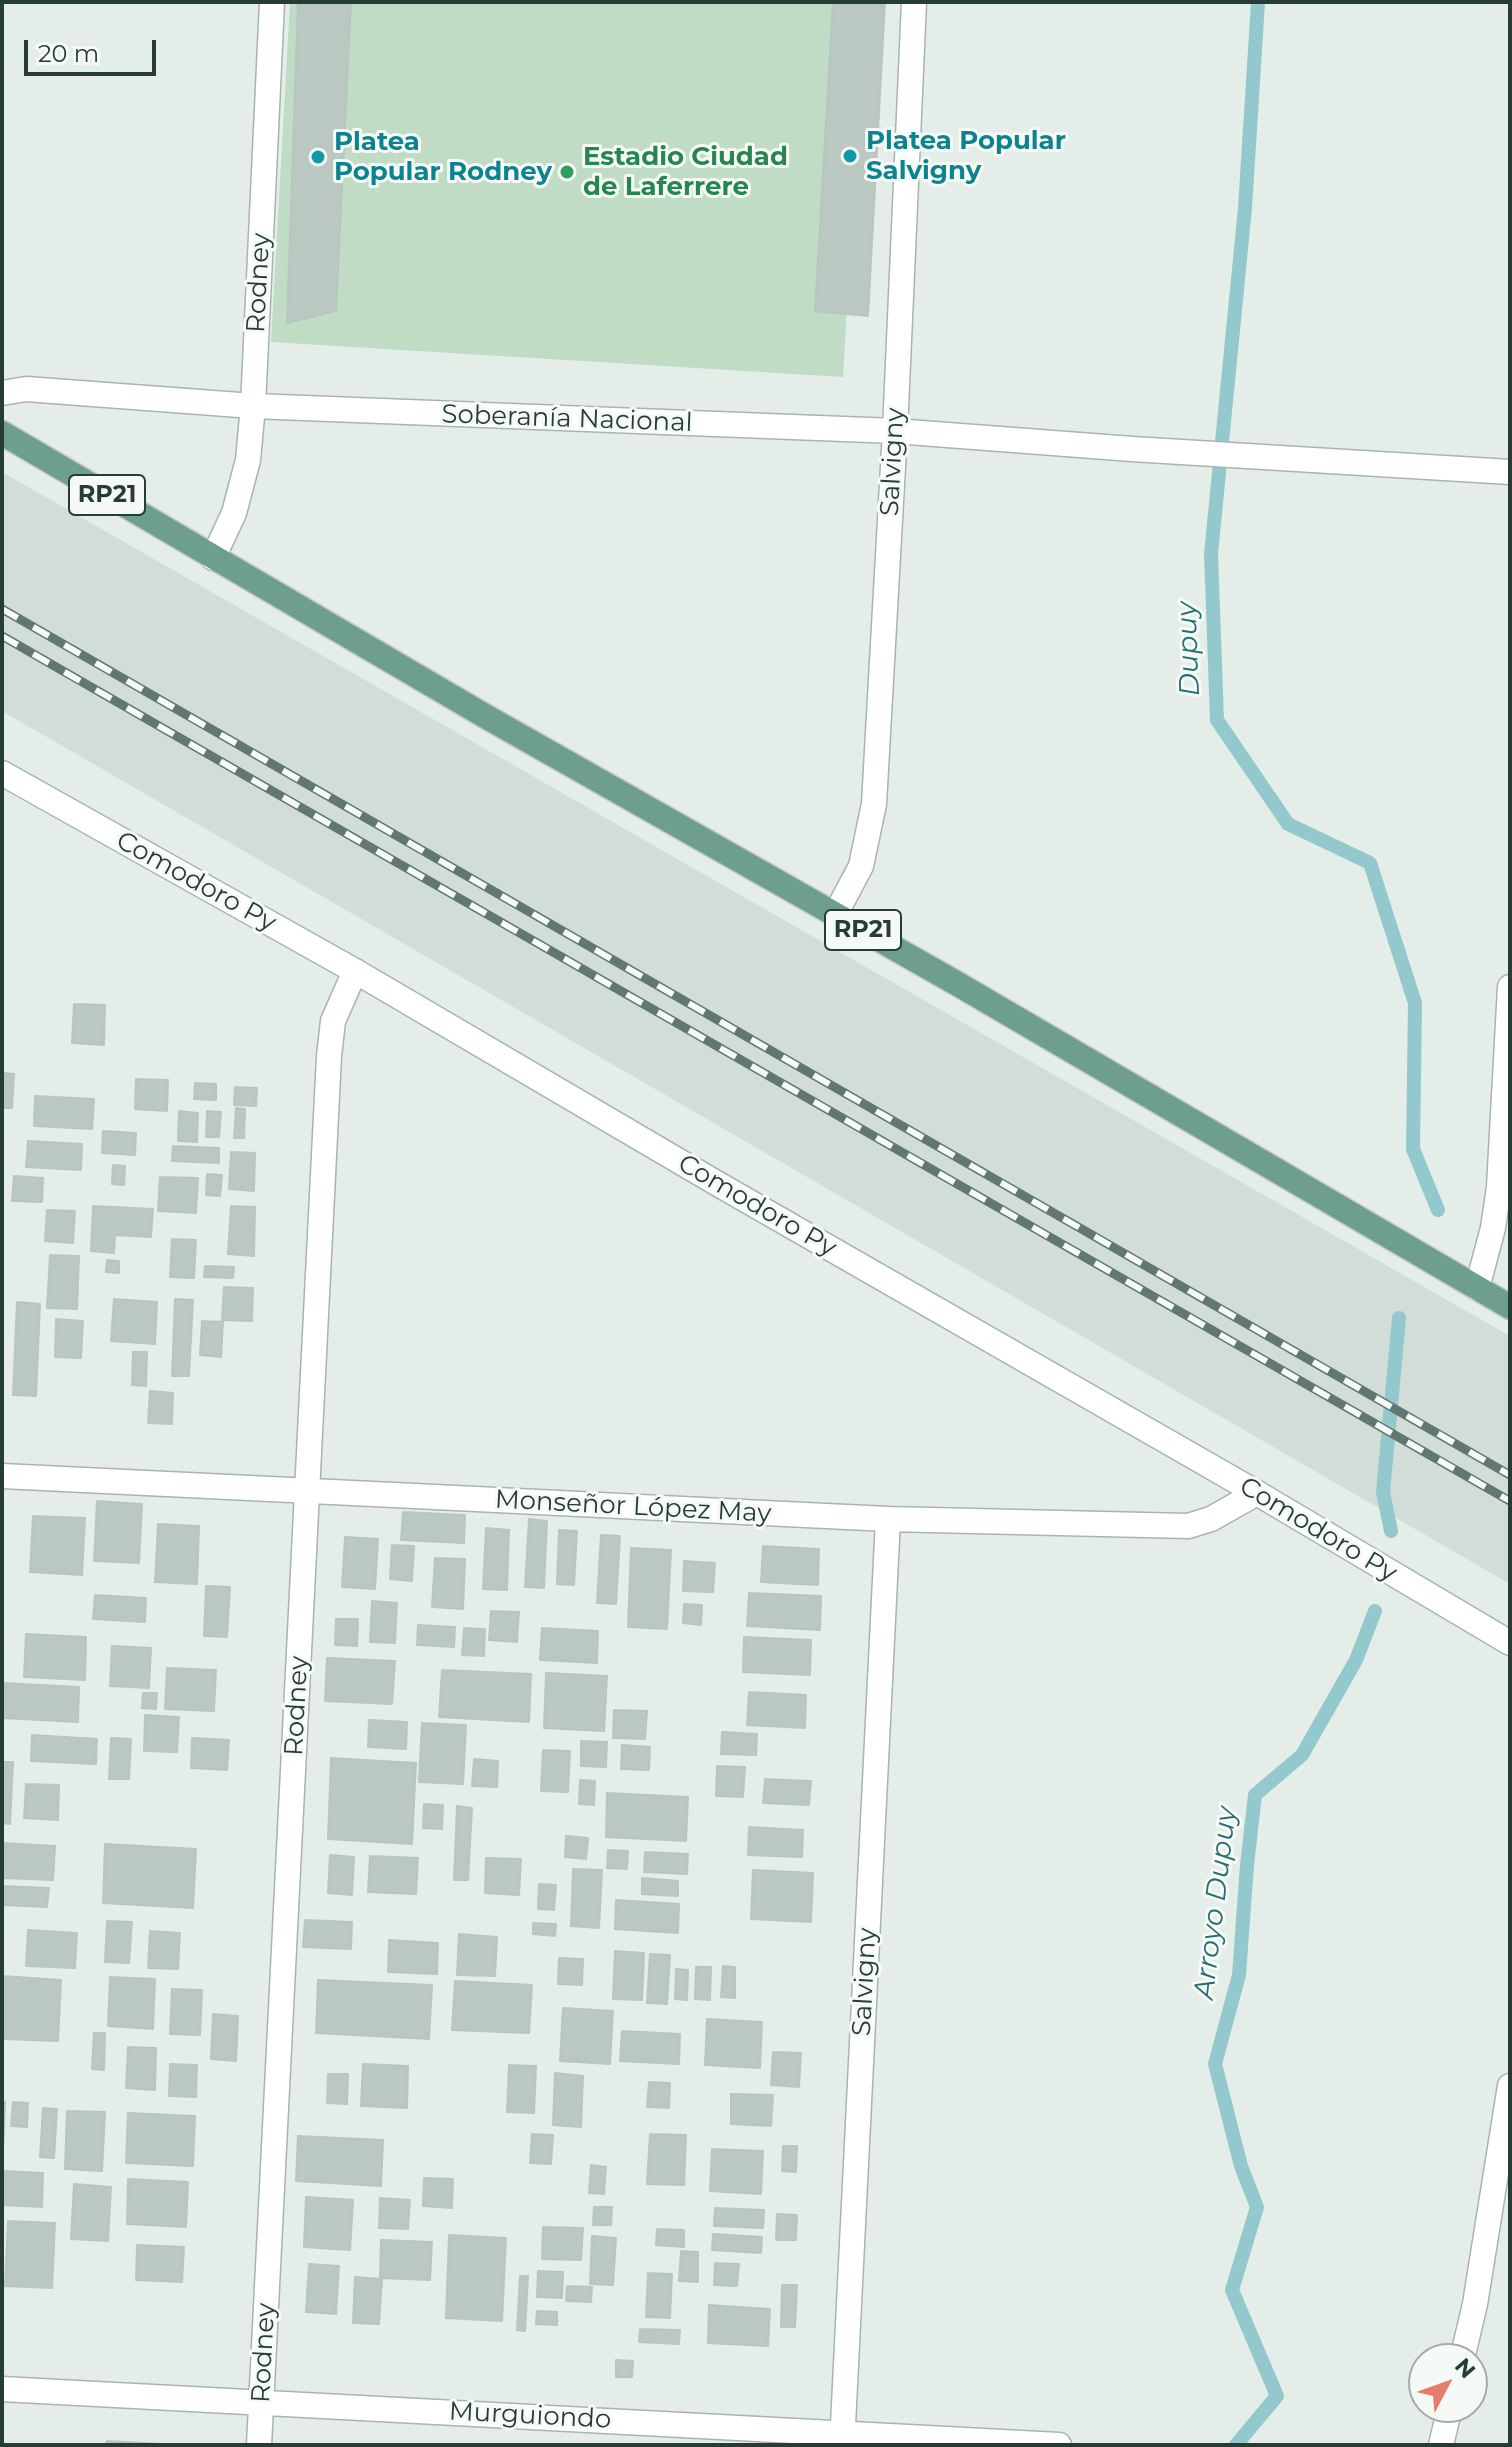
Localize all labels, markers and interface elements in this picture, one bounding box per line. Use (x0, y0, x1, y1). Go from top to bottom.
scale bar (28, 24, 160, 74)
text: 20 m (38, 39, 99, 68)
place label: Platea Popular Salvigny (866, 125, 1066, 186)
place label: Platea Popular Rodney (334, 126, 552, 188)
place label: Estadio Ciudad de Laferrere (583, 141, 788, 202)
marker: Platea Popular Salvigny (841, 147, 859, 165)
marker: Platea Popular Rodney (309, 148, 327, 166)
marker: Estadio Ciudad de Laferrere (558, 163, 576, 181)
street label: Rodney (241, 232, 277, 334)
street label: Soberanía Nacional (441, 399, 693, 439)
street label: Salvigny (875, 407, 911, 517)
road number: RP21 (69, 475, 145, 515)
water label: Dupuy (1171, 601, 1207, 697)
street label: Comodoro Py (111, 825, 281, 939)
road number: RP21 (825, 910, 901, 950)
street label: Comodoro Py (672, 1148, 842, 1264)
street label: Comodoro Py (1234, 1471, 1402, 1589)
street label: Monseñor López May (494, 1484, 772, 1530)
street label: Rodney (279, 1655, 315, 1757)
water label: Arroyo Dupuy (1188, 1805, 1244, 2001)
street label: Salvigny (847, 1927, 883, 2037)
street label: Rodney (246, 2302, 282, 2404)
north arrow (1408, 2343, 1488, 2423)
text: N (1449, 2353, 1481, 2384)
street label: Murguiondo (448, 2396, 612, 2436)

